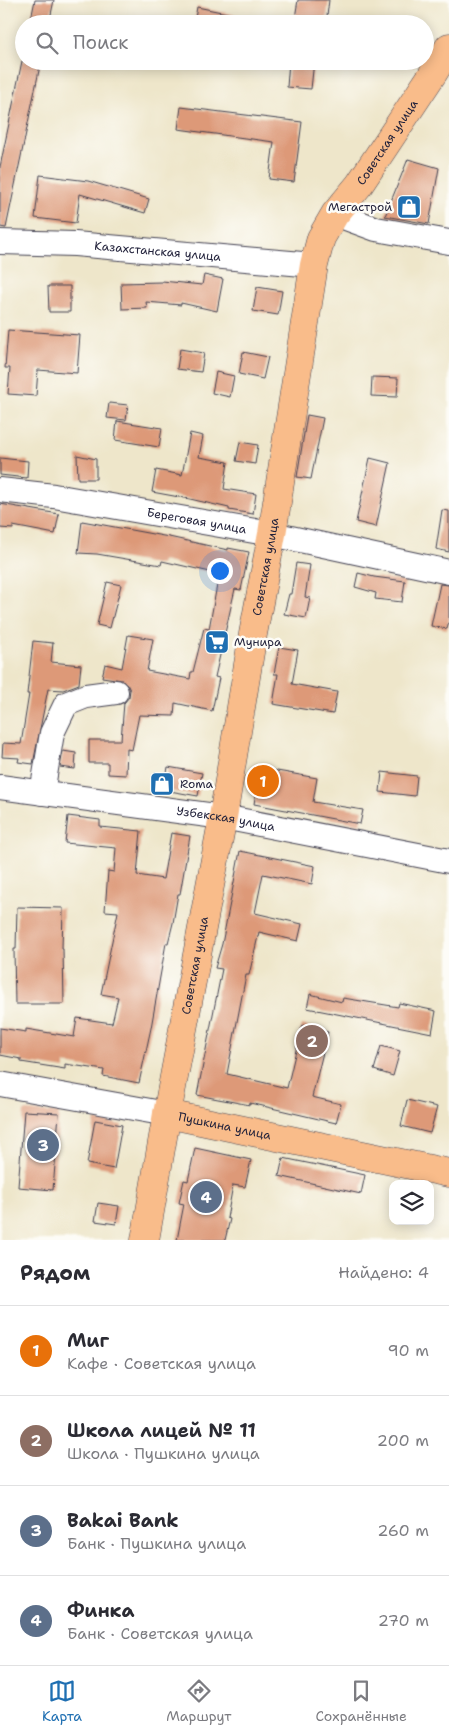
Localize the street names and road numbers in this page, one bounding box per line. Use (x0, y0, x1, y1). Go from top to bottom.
street label: Советская улица (353, 96, 422, 188)
street label: Казахстанская улица (94, 238, 222, 265)
street label: Береговая улица (145, 504, 248, 537)
street label: Советская улица (249, 516, 283, 617)
street label: Узбекская улица (175, 803, 277, 835)
street label: Советская улица (178, 915, 212, 1016)
street label: Пушкина улица (177, 1109, 273, 1144)

